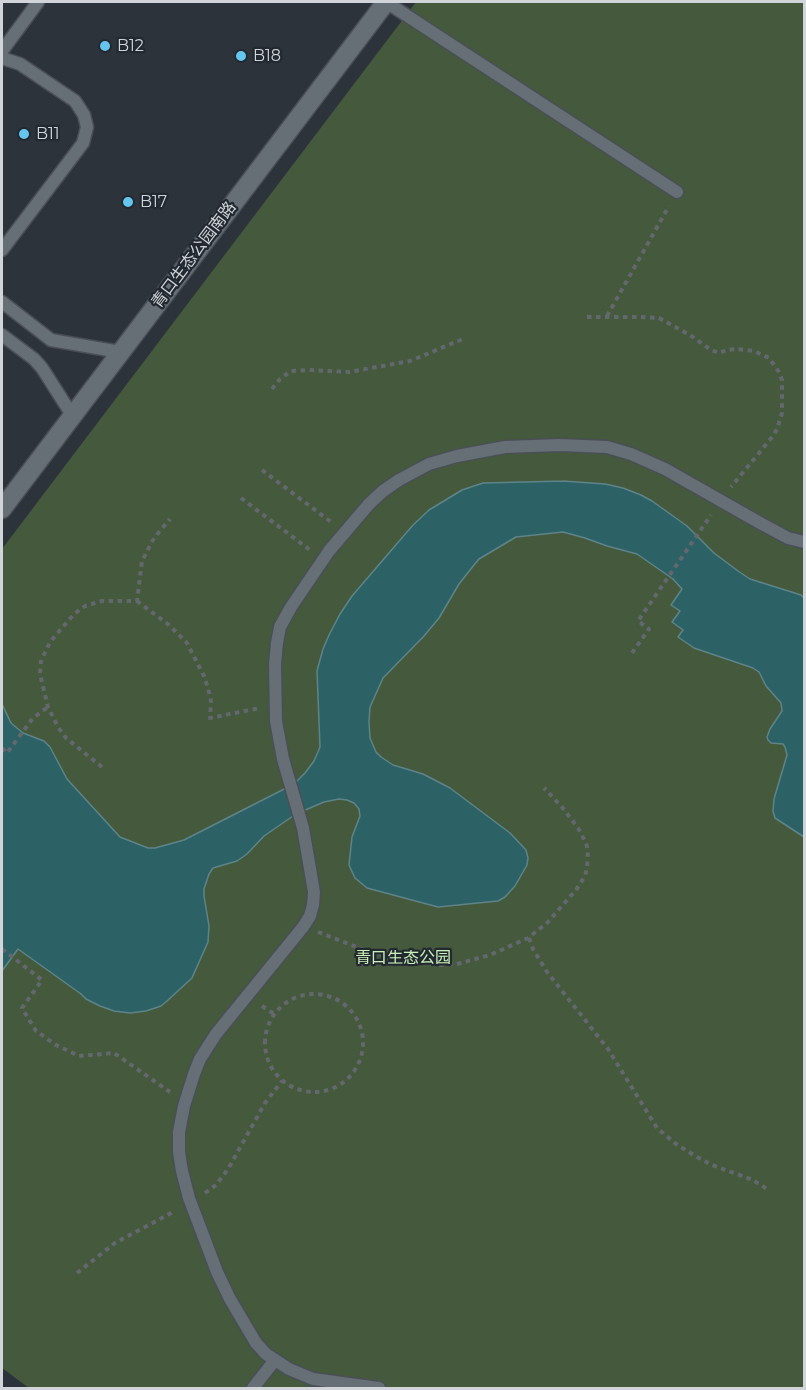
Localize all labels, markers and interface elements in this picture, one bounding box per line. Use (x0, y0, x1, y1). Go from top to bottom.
place label: B12 (117, 36, 144, 56)
marker: B12 (98, 39, 112, 53)
place label: B18 (253, 46, 281, 66)
marker: B18 (234, 49, 248, 63)
place label: B11 (36, 124, 60, 144)
marker: B11 (17, 127, 31, 141)
place label: B17 (140, 192, 167, 212)
marker: B17 (121, 195, 135, 209)
street label: 青口生态公园南路 (148, 198, 240, 312)
park label: 青口生态公园 (355, 948, 451, 968)

